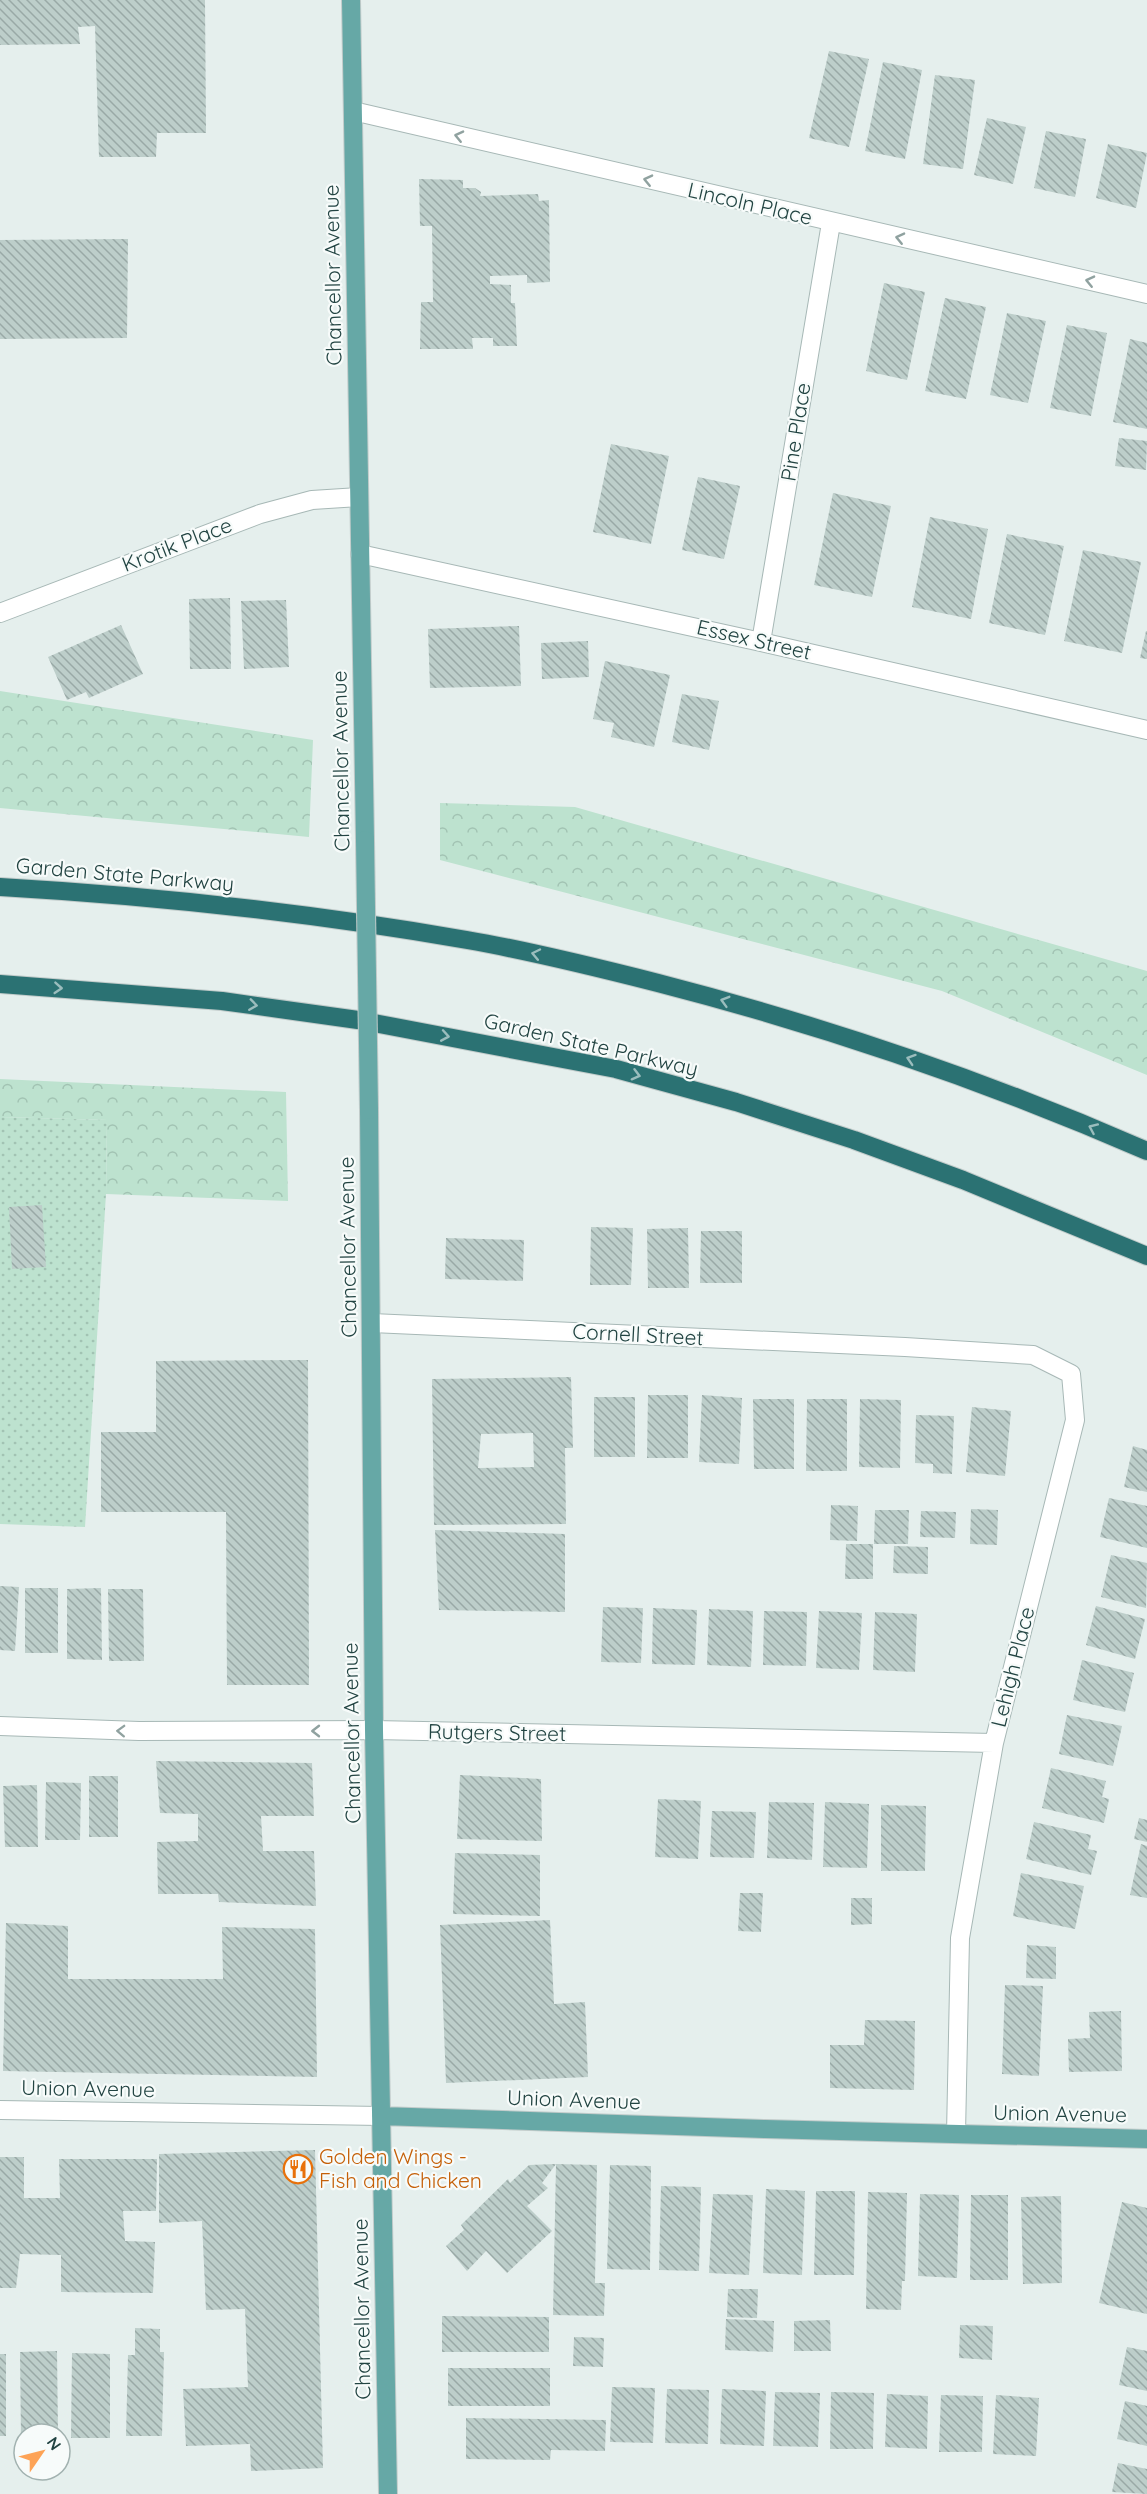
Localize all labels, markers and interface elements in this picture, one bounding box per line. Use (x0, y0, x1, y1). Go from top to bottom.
one-way arrow (454, 130, 464, 143)
one-way arrow (644, 175, 654, 188)
street label: Lincoln Place (685, 176, 815, 230)
street label: Chancellor Avenue (317, 184, 347, 366)
one-way arrow (895, 233, 905, 246)
one-way arrow (1085, 276, 1095, 289)
street label: Pine Place (774, 381, 816, 483)
street label: Krotik Place (118, 511, 235, 577)
street label: Essex Street (694, 613, 814, 665)
street label: Chancellor Avenue (325, 670, 355, 852)
street label: Garden State Parkway (15, 852, 235, 896)
one-way arrow (531, 949, 541, 962)
one-way arrow (54, 981, 63, 994)
one-way arrow (720, 996, 731, 1008)
one-way arrow (248, 999, 257, 1011)
street label: Garden State Parkway (482, 1007, 701, 1081)
one-way arrow (440, 1029, 450, 1042)
one-way arrow (906, 1054, 917, 1066)
one-way arrow (630, 1068, 641, 1080)
one-way arrow (1089, 1123, 1100, 1135)
street label: Chancellor Avenue (332, 1156, 362, 1338)
street label: Cornell Street (572, 1318, 704, 1350)
street label: Lehigh Place (985, 1604, 1040, 1730)
street label: Chancellor Avenue (336, 1642, 366, 1824)
street label: Rutgers Street (428, 1718, 566, 1746)
one-way arrow (116, 1724, 125, 1737)
one-way arrow (311, 1725, 320, 1737)
street label: Union Avenue (21, 2074, 155, 2102)
street label: Union Avenue (507, 2084, 641, 2114)
street label: Union Avenue (993, 2099, 1127, 2127)
place label: Golden Wings - Fish and Chicken (319, 2143, 482, 2193)
restaurant icon: Golden Wings - Fish and Chicken (282, 2153, 314, 2185)
street label: Chancellor Avenue (346, 2218, 376, 2400)
north arrow (12, 2422, 72, 2482)
text: N (43, 2433, 66, 2454)

